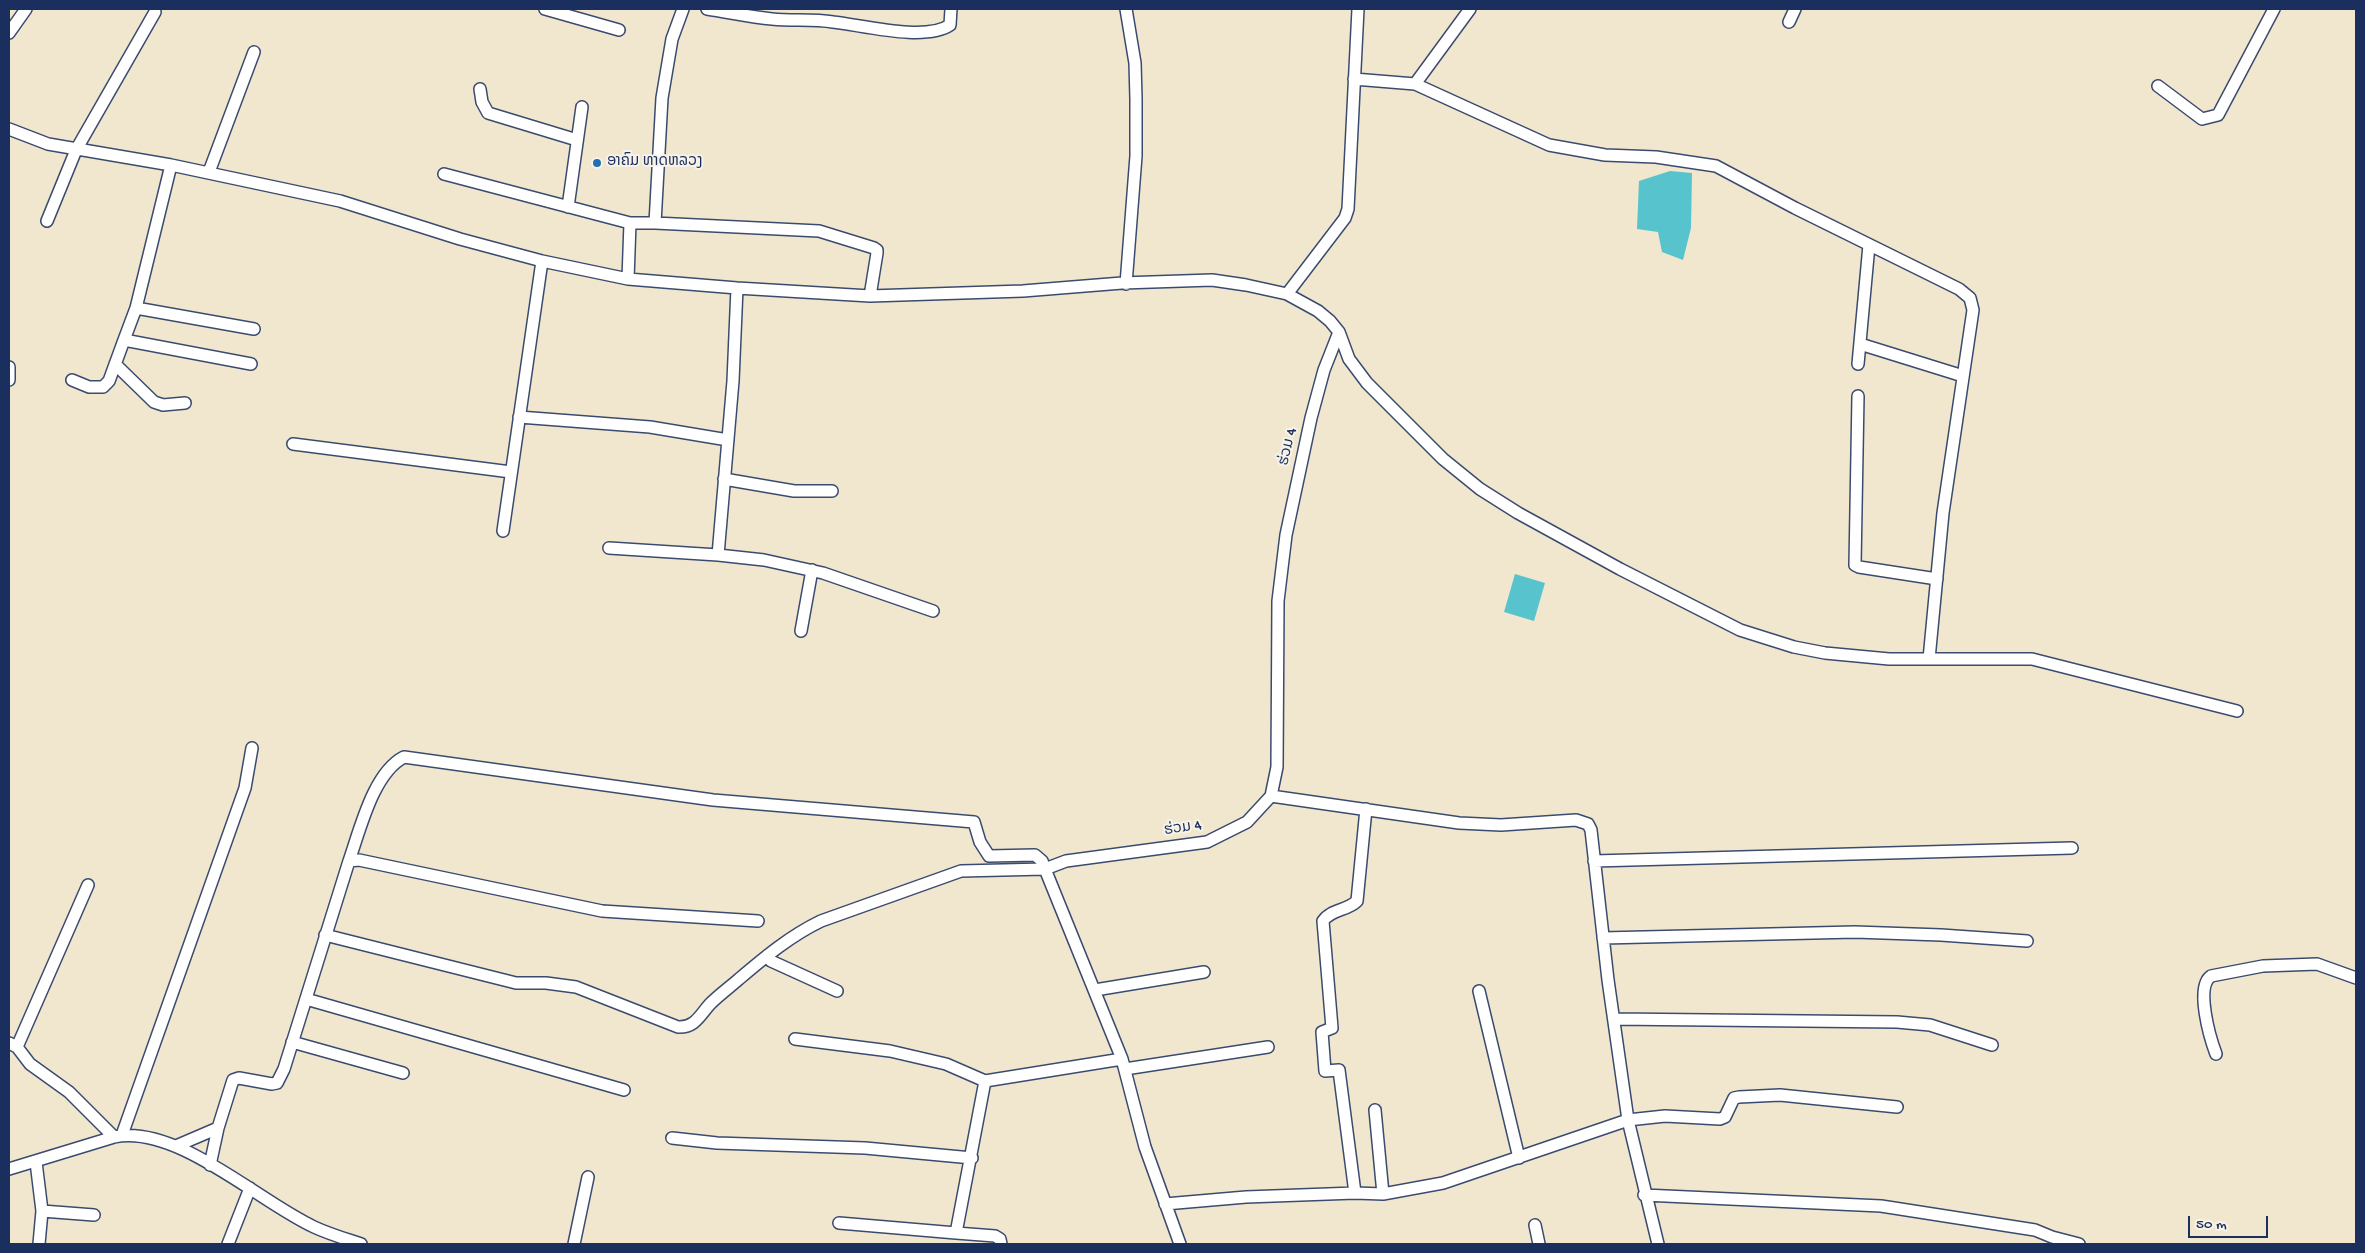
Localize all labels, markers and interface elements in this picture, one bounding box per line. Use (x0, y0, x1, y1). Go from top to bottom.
place label: ອາຄົມ ທາດຫລວງ (607, 154, 703, 172)
marker: ອາຄົມ ທາດຫລວງ (591, 157, 603, 169)
street label: ຮ່ວມ 4 (1276, 427, 1302, 467)
street label: ຮ່ວມ 4 (1163, 817, 1203, 841)
scale bar (2190, 1206, 2270, 1238)
text: 50 m (2196, 1216, 2227, 1234)

